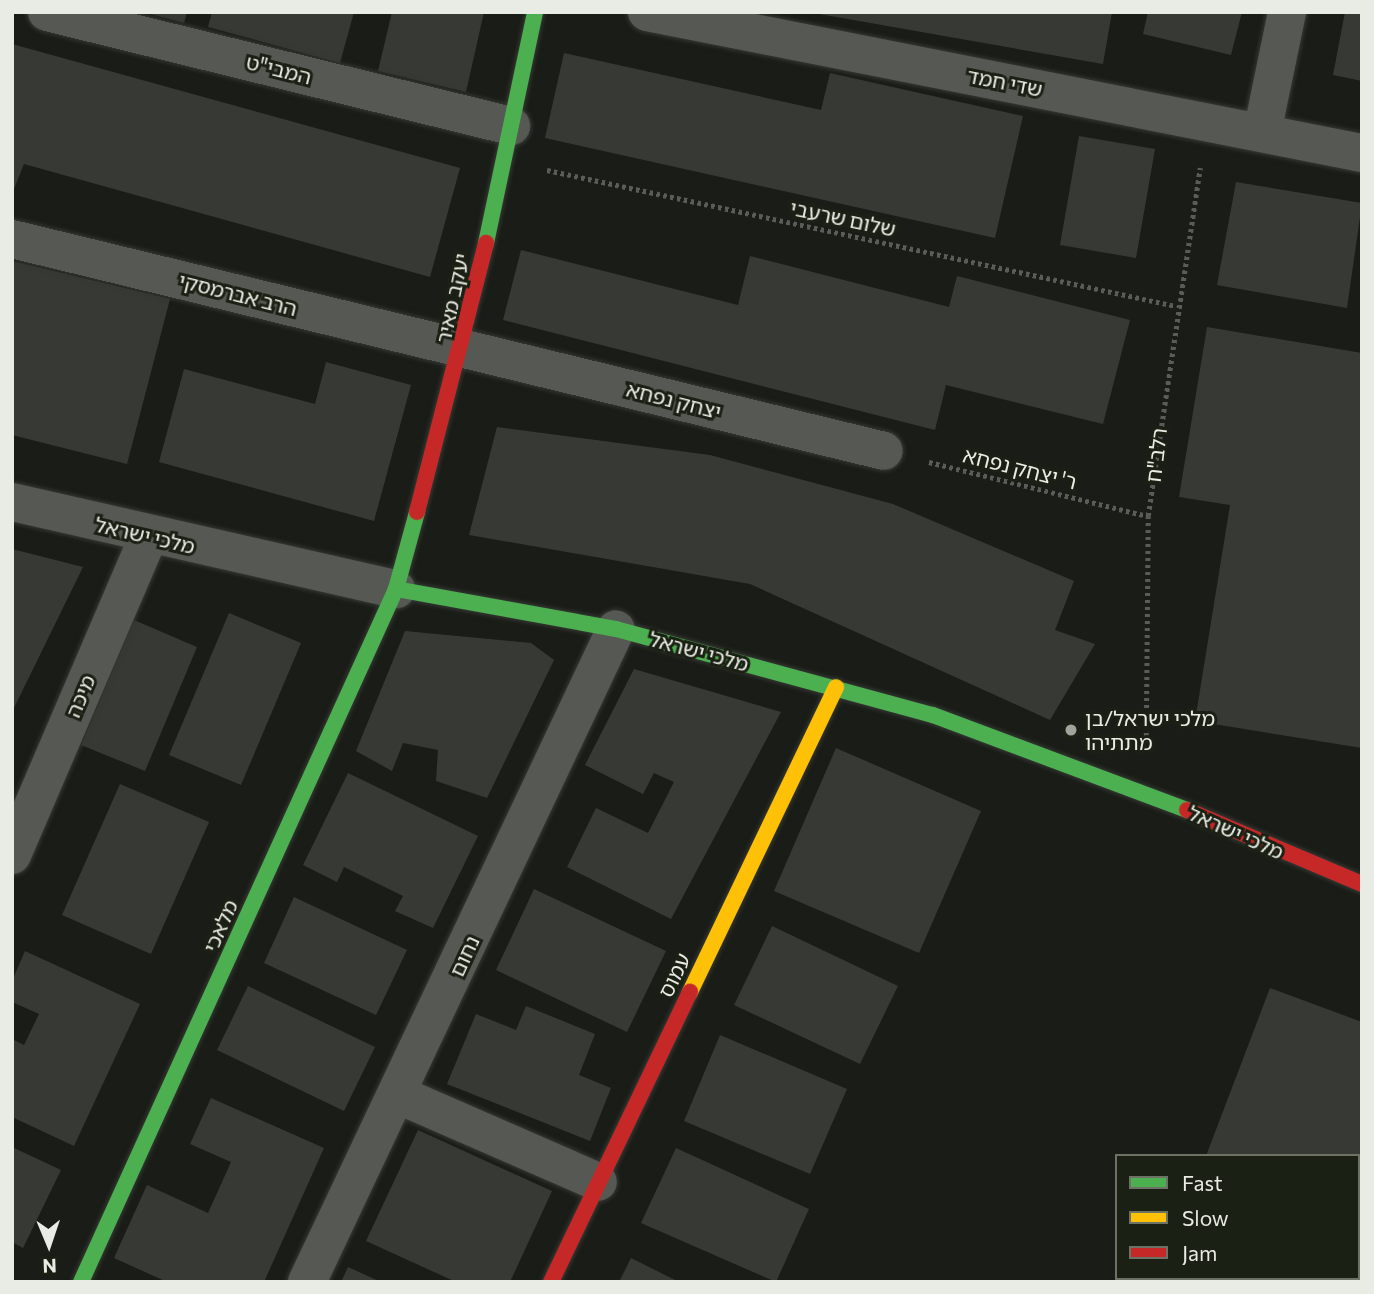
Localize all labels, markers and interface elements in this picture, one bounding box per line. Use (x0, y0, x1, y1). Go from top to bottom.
street label: המבי"ט (244, 49, 314, 89)
street label: שדי חמד (965, 62, 1045, 102)
street label: שלום שרעבי (788, 194, 898, 242)
street label: יעקב מאיר (430, 251, 474, 345)
street label: הרב אברמסקי (176, 267, 300, 321)
street label: יצחק נפחא (624, 376, 724, 424)
street label: רלב"ח (1140, 426, 1172, 484)
street label: ר' יצחק נפחא (961, 442, 1079, 494)
street label: מלכי ישראל (93, 511, 197, 559)
street label: מלכי ישראל (647, 626, 751, 676)
street label: מיכה (60, 671, 100, 721)
place label: מלכי ישראל/בן מתתיהו (1085, 705, 1215, 755)
marker: מלכי ישראל/בן מתתיהו (1063, 722, 1079, 738)
street label: מלכי ישראל (1184, 800, 1288, 864)
street label: מלאכי (197, 896, 243, 956)
street label: נחום (444, 931, 484, 981)
street label: עמוס (653, 949, 695, 1001)
legend (1115, 1154, 1360, 1280)
text: Fast (1182, 1170, 1223, 1195)
text: Slow (1182, 1205, 1229, 1230)
north arrow (14, 1210, 84, 1280)
text: Jam (1182, 1240, 1217, 1265)
text: N (42, 1255, 57, 1278)

